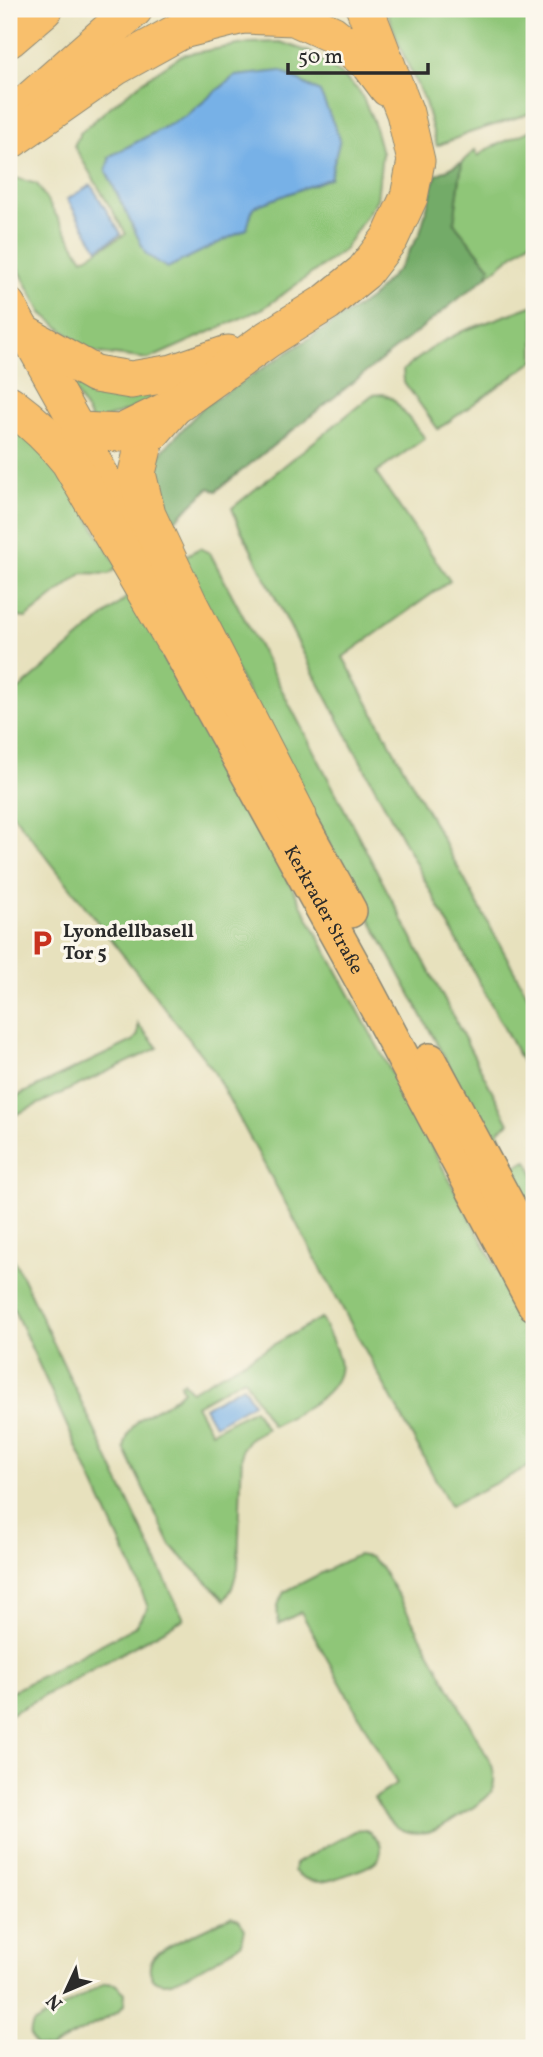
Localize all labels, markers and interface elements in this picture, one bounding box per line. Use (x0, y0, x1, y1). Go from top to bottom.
scale bar (288, 32, 428, 76)
text: 50 m (298, 43, 343, 72)
street label: Kerkrader Straße (277, 841, 369, 979)
place label: Lyondellbasell Tor 5 (63, 919, 194, 967)
parking icon: Lyondellbasell Tor 5 (27, 928, 57, 958)
north arrow (32, 1955, 102, 2025)
text: N (41, 1987, 69, 2015)

